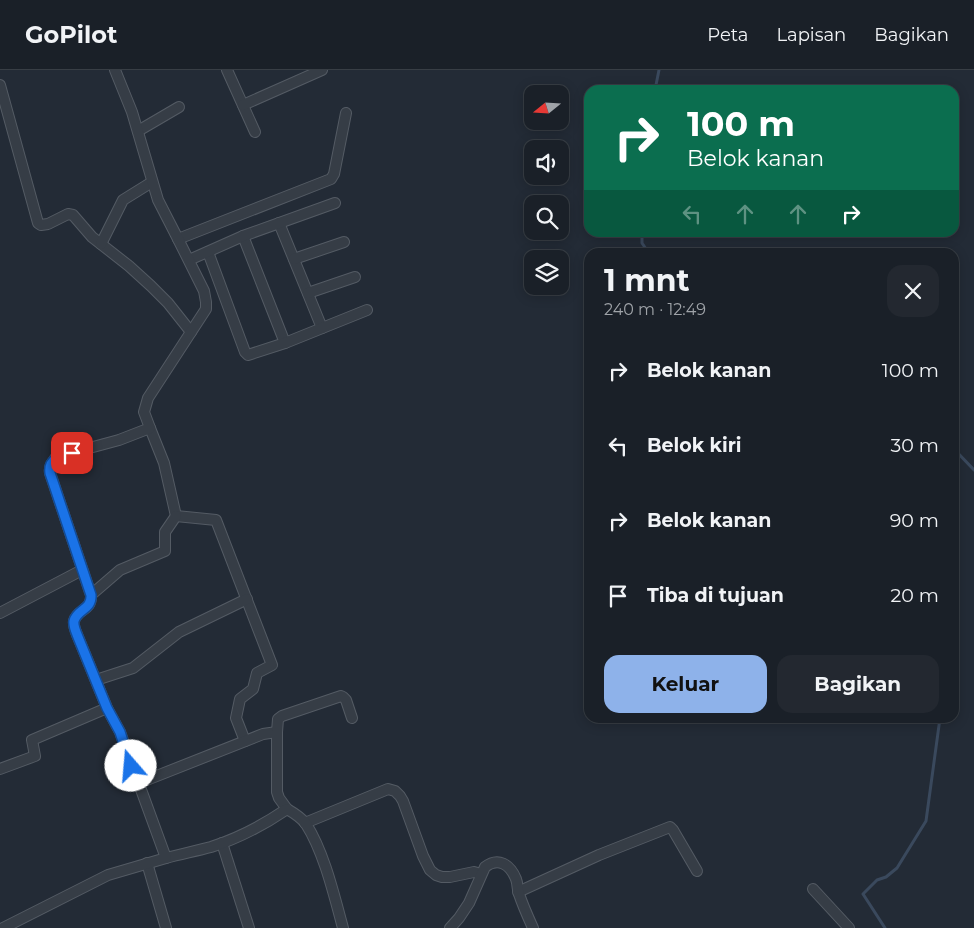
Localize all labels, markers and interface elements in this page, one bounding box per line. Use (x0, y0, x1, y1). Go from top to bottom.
text: GoPilot (25, 20, 117, 49)
text: Peta (707, 24, 748, 46)
text: Lapisan (776, 24, 846, 46)
text: Bagikan (874, 24, 949, 46)
north arrow (524, 85, 569, 130)
map controls (524, 85, 569, 295)
text: 100 m (687, 102, 795, 145)
icon: right (604, 105, 669, 170)
button: sound (524, 140, 569, 185)
text: Belok kanan (687, 145, 824, 172)
button: search (524, 195, 569, 240)
icon: left (678, 200, 706, 228)
icon: ahead (731, 200, 759, 228)
icon: ahead (784, 200, 812, 228)
icon: right (837, 200, 865, 228)
button: layers (524, 250, 569, 295)
text: 1 mnt (604, 262, 690, 299)
button: close (887, 265, 939, 317)
text: 240 m · 12:49 (604, 300, 706, 319)
icon: right (604, 357, 632, 385)
text: Belok kanan (647, 359, 771, 382)
text: 100 m (882, 359, 939, 382)
pin (51, 432, 93, 474)
icon: left (604, 432, 632, 460)
text: Belok kiri (647, 434, 742, 457)
text: 30 m (891, 434, 939, 457)
icon: arrive (58, 439, 86, 467)
icon: right (604, 507, 632, 535)
text: Belok kanan (647, 509, 771, 532)
text: 90 m (890, 509, 939, 532)
icon: arrive (604, 582, 632, 610)
text: Tiba di tujuan (647, 584, 784, 607)
text: 20 m (891, 584, 939, 607)
button: Keluar (604, 655, 767, 713)
button: Bagikan (777, 655, 939, 713)
position arrow (104, 739, 156, 791)

